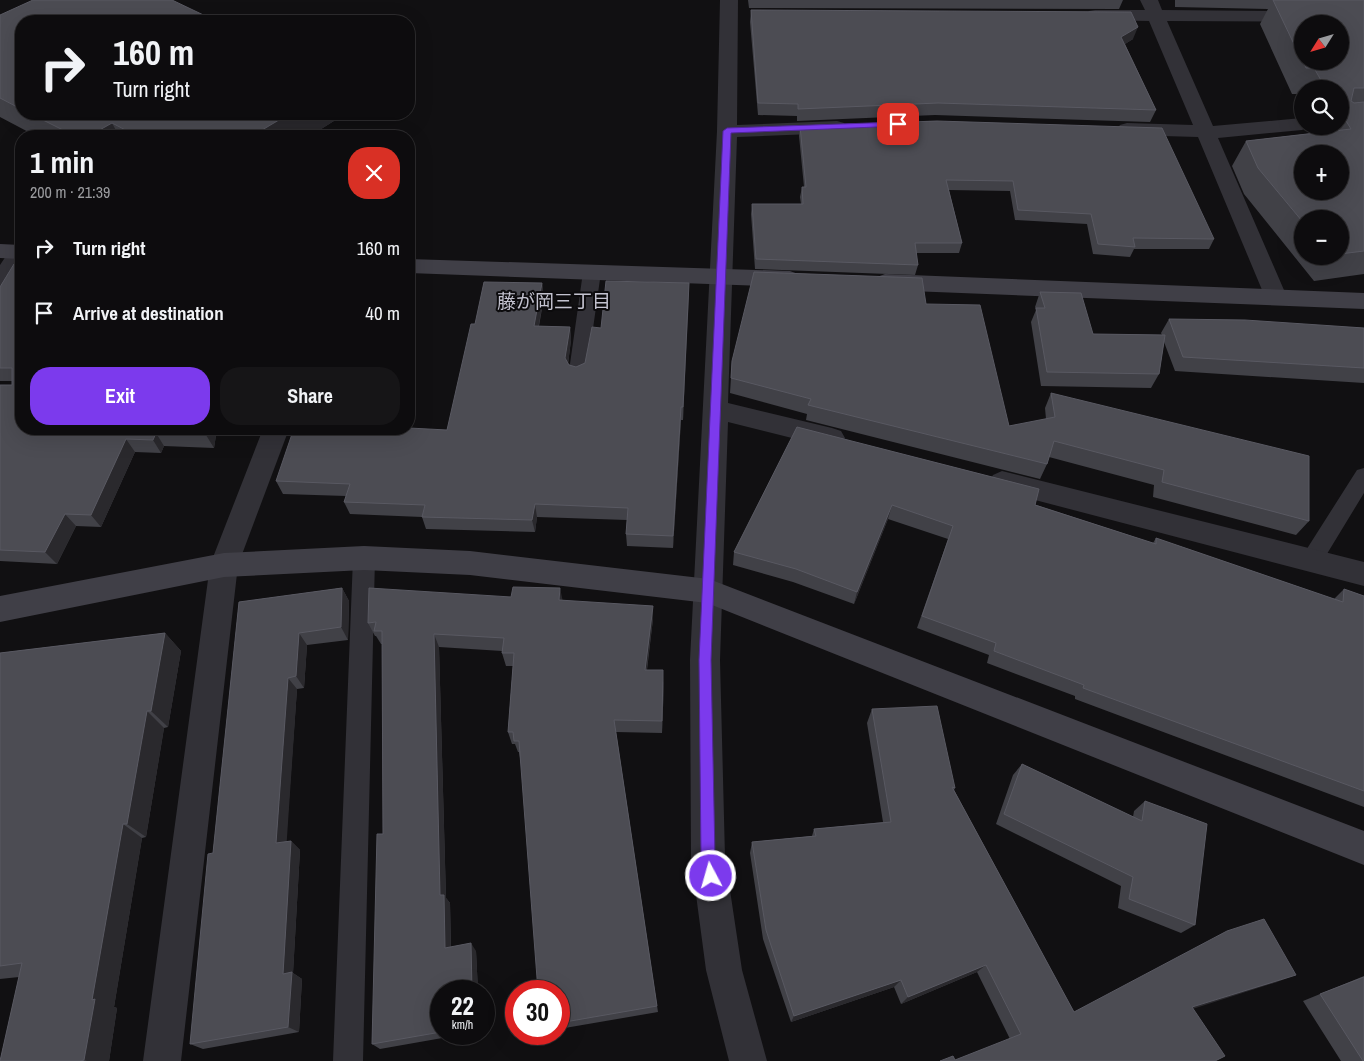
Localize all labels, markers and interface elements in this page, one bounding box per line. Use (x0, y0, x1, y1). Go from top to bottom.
north arrow (1294, 15, 1349, 70)
map controls (1294, 15, 1349, 265)
text: 160 m (113, 29, 194, 76)
icon: right (30, 35, 95, 100)
text: Turn right (113, 74, 190, 104)
button: search (1294, 80, 1349, 135)
pin (877, 103, 919, 145)
icon: arrive (884, 110, 912, 138)
text: 1 min (30, 142, 94, 182)
button: + (1294, 145, 1349, 200)
button: close (348, 147, 400, 199)
text: 200 m · 21:39 (30, 181, 110, 203)
button: − (1294, 210, 1349, 265)
icon: right (30, 234, 58, 262)
text: Turn right (73, 235, 145, 261)
text: 160 m (357, 235, 400, 261)
district label: 藤が岡三丁目 (497, 288, 611, 314)
icon: arrive (30, 299, 58, 327)
text: Arrive at destination (73, 300, 224, 326)
text: 40 m (365, 300, 400, 326)
button: Exit (30, 367, 210, 425)
button: Share (220, 367, 400, 425)
position arrow (684, 849, 736, 901)
speed limit sign: 30 (505, 980, 570, 1045)
text: 22 (451, 989, 474, 1023)
text: km/h (452, 1017, 473, 1033)

